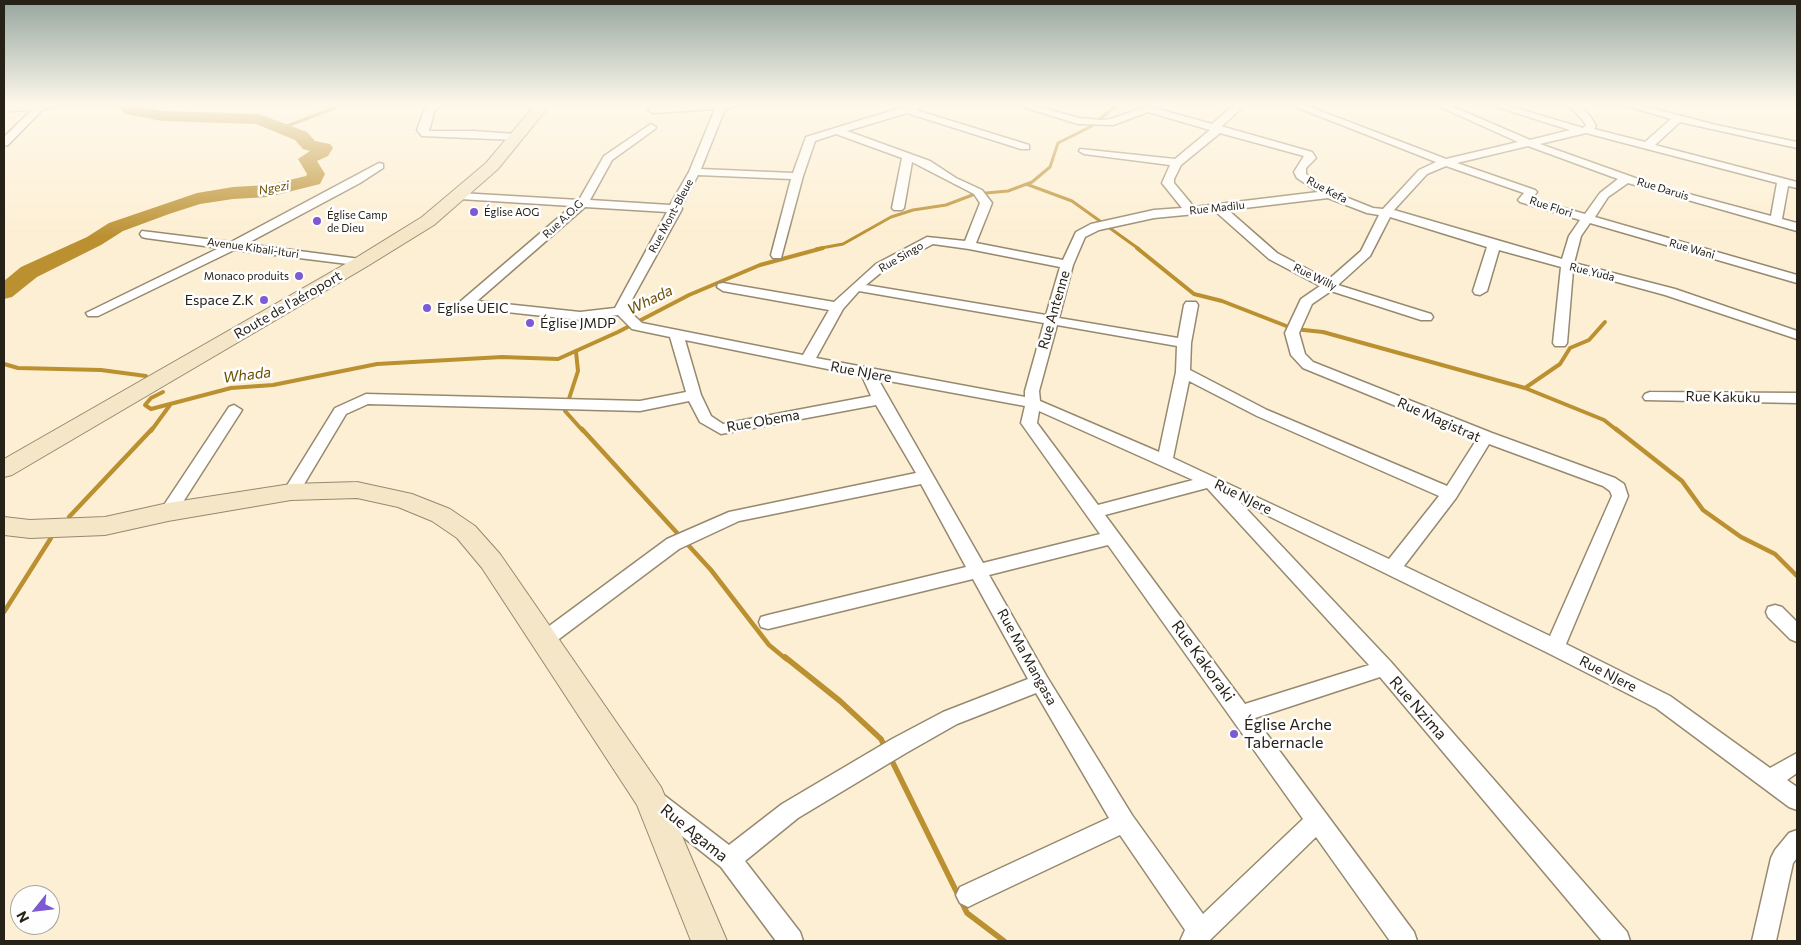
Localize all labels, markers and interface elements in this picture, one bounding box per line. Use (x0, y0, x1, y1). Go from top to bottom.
street label: Rue Kefa (1304, 174, 1350, 206)
street label: Rue Daruis (1635, 175, 1691, 203)
street label: Rue Mont-Bleue (646, 177, 696, 255)
water label: Ngezi (258, 178, 290, 198)
street label: Rue Flori (1528, 194, 1574, 220)
street label: Rue A.O.G (540, 197, 586, 241)
street label: Rue Madilu (1189, 199, 1245, 217)
place label: Église AOG (484, 205, 539, 219)
marker: Église AOG (468, 206, 480, 218)
place label: Église Camp de Dieu (327, 208, 387, 234)
marker: Église Camp de Dieu (311, 215, 323, 227)
street label: Avenue Kibali-Ituri (206, 235, 300, 261)
street label: Rue Wani (1668, 236, 1716, 262)
street label: Rue Singo (876, 239, 926, 275)
street label: Rue Yuda (1568, 260, 1616, 284)
street label: Rue Willy (1291, 261, 1339, 293)
street label: Route de l'aéroport (231, 267, 345, 343)
place label: Monaco produits (204, 269, 289, 283)
street label: Rue Antenne (1035, 269, 1073, 351)
marker: Monaco produits (293, 270, 305, 282)
water label: Whada (624, 281, 676, 319)
place label: Espace Z.K (185, 292, 254, 308)
marker: Espace Z.K (258, 294, 270, 306)
place label: Eglise UEIC (437, 300, 509, 316)
marker: Eglise UEIC (421, 302, 433, 314)
place label: Église JMDP (540, 315, 616, 331)
marker: Église JMDP (524, 317, 536, 329)
street label: Rue NJere (829, 358, 893, 386)
water label: Whada (222, 363, 272, 387)
street label: Rue Kakuku (1685, 388, 1761, 406)
street label: Rue Magistrat (1395, 394, 1483, 446)
street label: Rue Obema (725, 406, 801, 436)
street label: Rue NJere (1211, 476, 1275, 518)
street label: Rue Ma Mangasa (994, 606, 1060, 708)
street label: Rue Kakoraki (1167, 617, 1239, 705)
street label: Rue NJere (1577, 652, 1639, 696)
street label: Rue Nzima (1385, 672, 1451, 744)
place label: Église Arche Tabernacle (1244, 715, 1332, 753)
marker: Église Arche Tabernacle (1228, 728, 1240, 740)
street label: Rue Agama (656, 800, 732, 866)
north arrow (10, 885, 60, 935)
text: N (12, 908, 32, 926)

